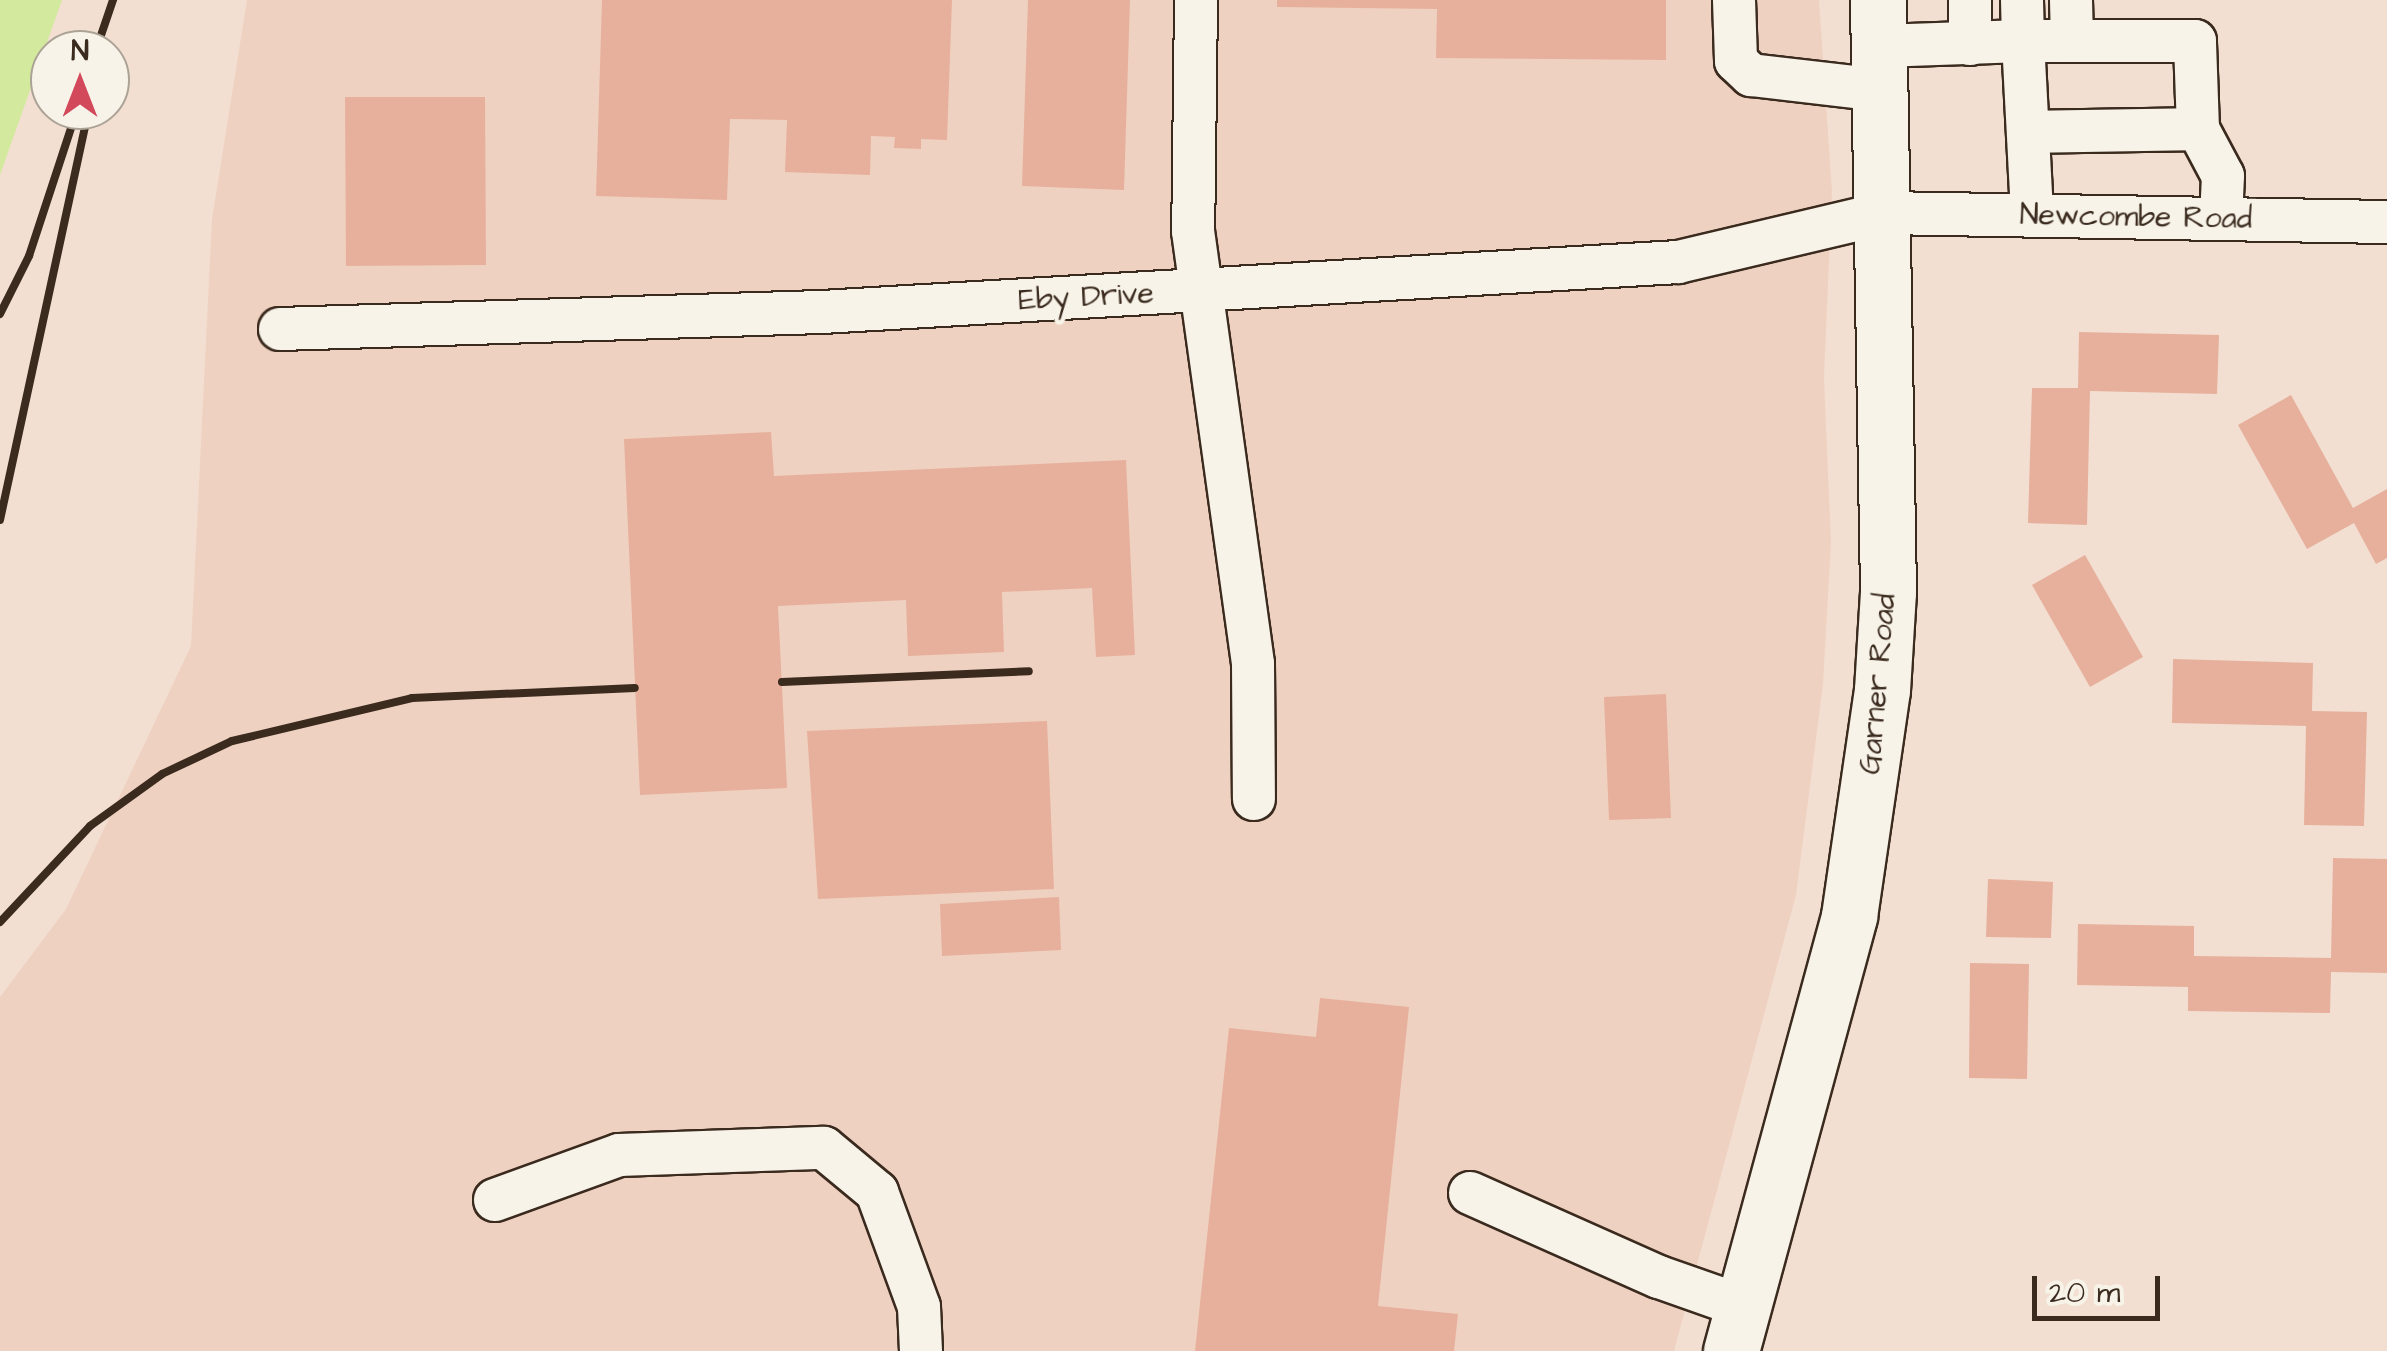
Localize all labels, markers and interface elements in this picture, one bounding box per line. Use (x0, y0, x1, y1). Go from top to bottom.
north arrow (30, 30, 130, 130)
text: N (71, 32, 89, 71)
street label: Newcombe Road (2019, 197, 2253, 237)
street label: Eby Drive (1017, 275, 1155, 319)
street label: Garner Road (1852, 592, 1904, 776)
scale bar (2037, 1256, 2164, 1318)
text: 20 m (2049, 1272, 2120, 1314)

